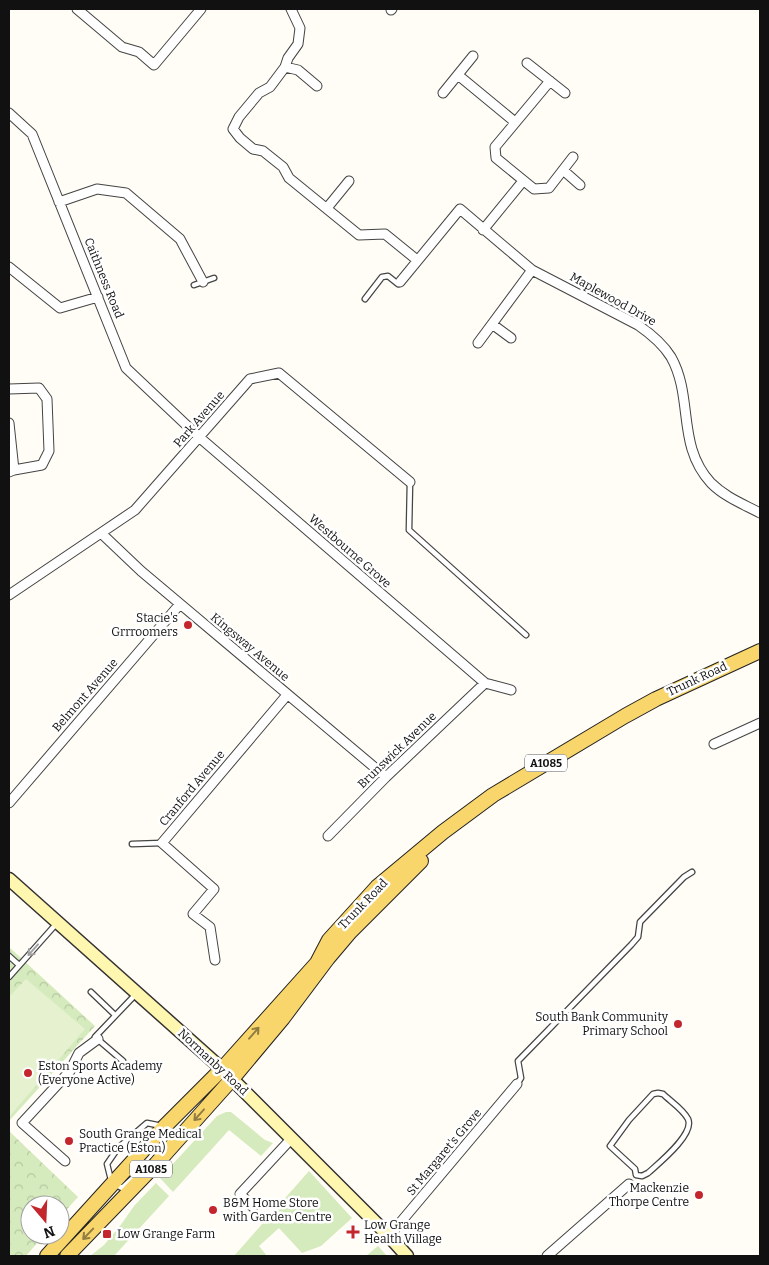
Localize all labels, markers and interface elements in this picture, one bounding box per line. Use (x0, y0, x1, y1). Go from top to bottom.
street label: Caithness Road (81, 236, 127, 320)
street label: Maplewood Drive (568, 270, 658, 328)
street label: Park Avenue (171, 388, 227, 450)
street label: Westbourne Grove (306, 512, 394, 590)
street label: Kingsway Avenue (208, 610, 292, 684)
place label: Stacie's Grrroomers (111, 611, 178, 639)
marker: Stacie's Grrroomers (182, 619, 194, 631)
street label: Belmont Avenue (49, 656, 121, 734)
street label: Trunk Road (665, 659, 729, 699)
street label: Brunswick Avenue (355, 709, 439, 791)
street label: Cranford Avenue (156, 747, 228, 829)
road number: A1085 (525, 754, 567, 771)
street label: Trunk Road (336, 876, 390, 932)
one-way arrow (27, 943, 39, 956)
place label: South Bank Community Primary School (535, 1010, 669, 1038)
marker: South Bank Community Primary School (672, 1018, 684, 1030)
street label: Normanby Road (175, 1026, 251, 1098)
one-way arrow (248, 1026, 260, 1039)
place label: Eston Sports Academy (Everyone Active) (38, 1059, 163, 1087)
marker: Eston Sports Academy (Everyone Active) (22, 1067, 34, 1079)
street label: St Margaret's Grove (404, 1106, 484, 1198)
one-way arrow (193, 1109, 205, 1122)
place label: South Grange Medical Practice (Eston) (79, 1127, 202, 1155)
marker: South Grange Medical Practice (Eston) (63, 1135, 75, 1147)
road number: A1085 (130, 1160, 172, 1178)
place label: Mackenzie Thorpe Centre (609, 1181, 689, 1209)
marker: Mackenzie Thorpe Centre (693, 1189, 705, 1201)
north arrow (20, 1195, 70, 1245)
place label: B&M Home Store with Garden Centre (222, 1196, 332, 1224)
marker: B&M Home Store with Garden Centre (207, 1204, 219, 1216)
place label: Low Grange Health Village (364, 1218, 442, 1246)
text: N (41, 1222, 57, 1242)
marker: Low Grange Health Village (346, 1225, 360, 1239)
place label: Low Grange Farm (117, 1227, 216, 1241)
one-way arrow (82, 1228, 94, 1241)
marker: Low Grange Farm (101, 1228, 113, 1240)

